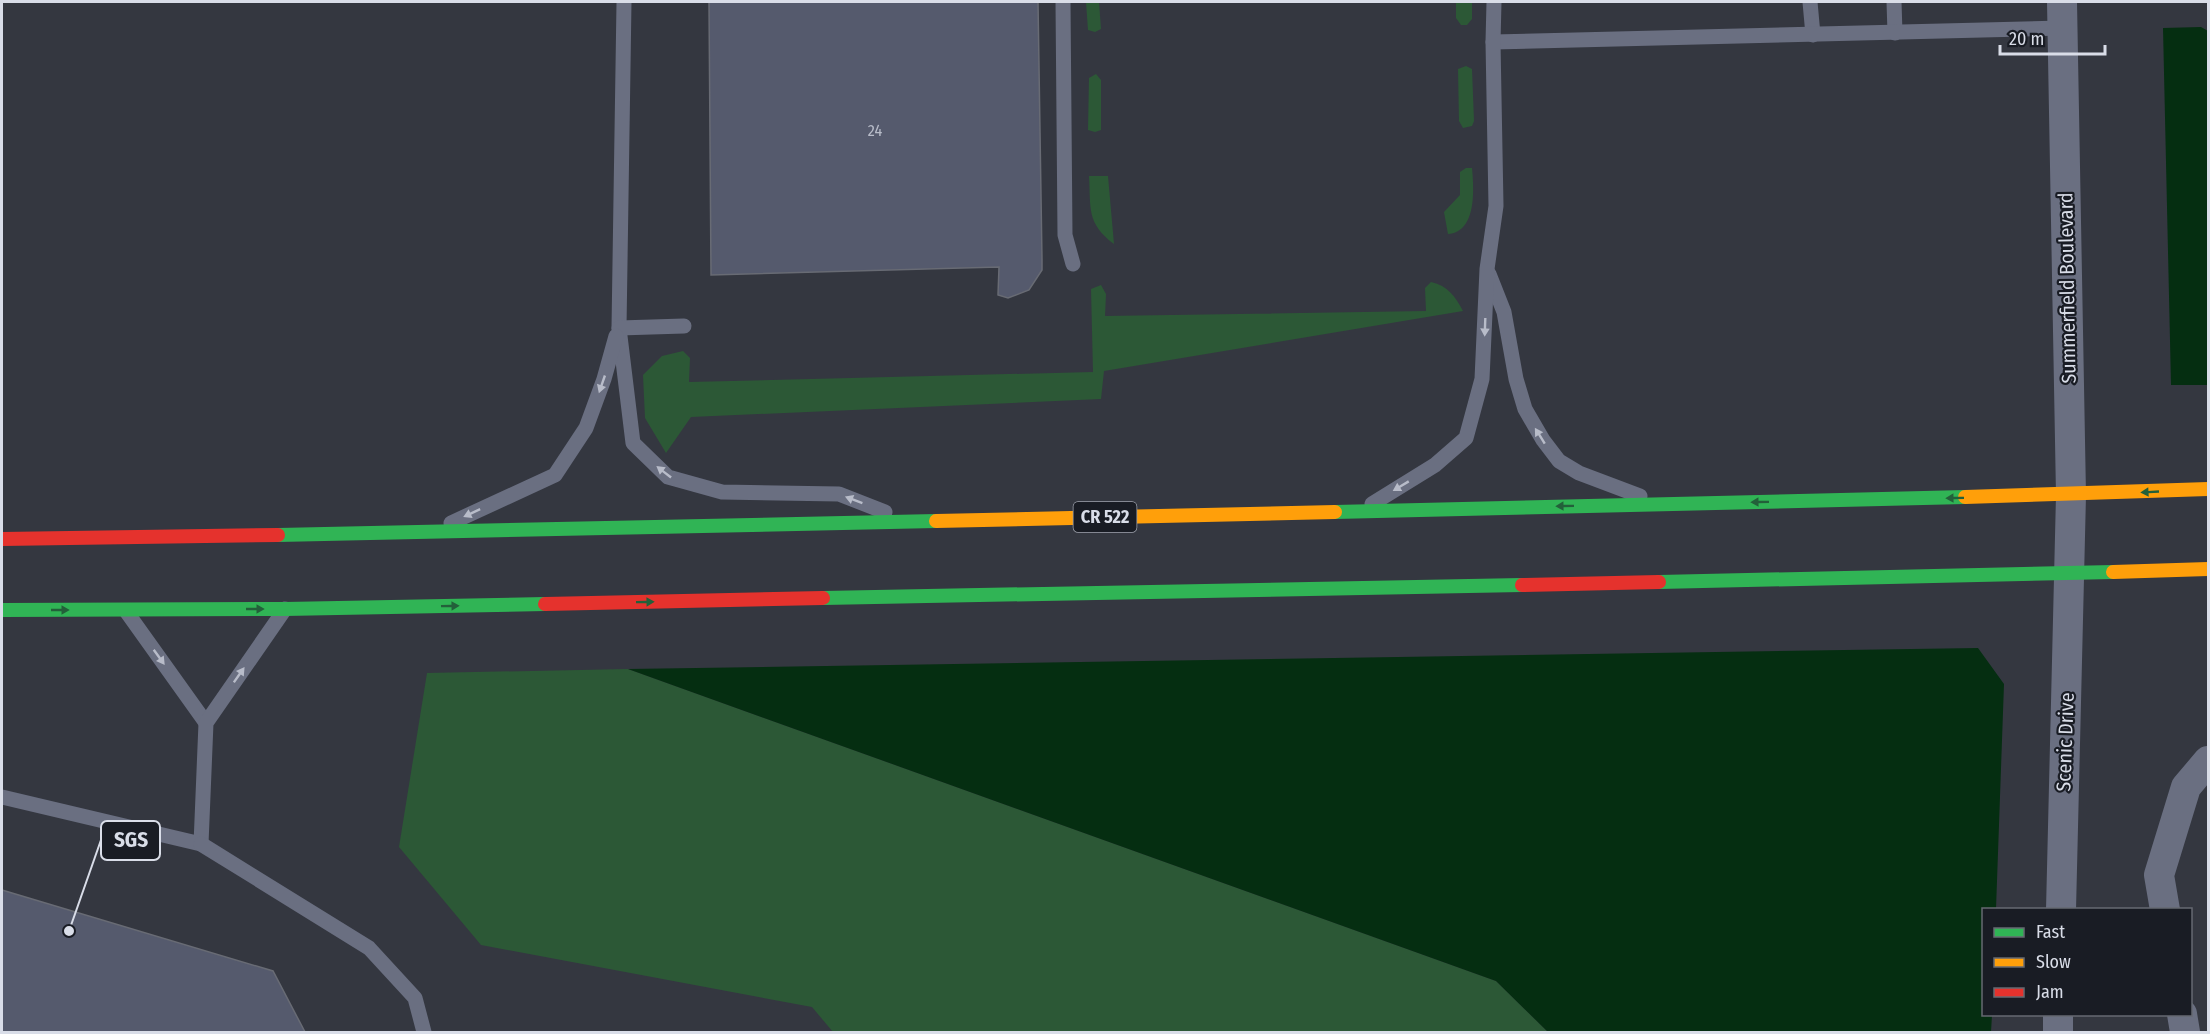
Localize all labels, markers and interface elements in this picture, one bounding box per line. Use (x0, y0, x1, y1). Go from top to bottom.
scale bar (2000, 18, 2105, 56)
text: 20 m (2009, 28, 2044, 50)
house number: 24 (868, 121, 882, 140)
street label: Summerfield Boulevard (2053, 192, 2081, 384)
one-way arrow (1480, 318, 1490, 337)
one-way arrow (597, 375, 607, 393)
one-way arrow (1535, 427, 1546, 444)
one-way arrow (657, 466, 673, 478)
one-way arrow (1393, 481, 1409, 492)
one-way arrow (2141, 487, 2160, 496)
one-way arrow (1946, 493, 1965, 503)
one-way arrow (845, 495, 863, 504)
one-way arrow (1751, 497, 1770, 507)
road number: CR 522 (1074, 502, 1136, 532)
one-way arrow (1556, 502, 1575, 511)
one-way arrow (463, 509, 480, 518)
one-way arrow (635, 597, 654, 607)
one-way arrow (440, 601, 459, 611)
one-way arrow (245, 604, 264, 614)
one-way arrow (50, 605, 69, 615)
one-way arrow (153, 649, 165, 665)
one-way arrow (234, 666, 245, 683)
street label: Scenic Drive (2051, 692, 2079, 792)
callout: SGS (101, 821, 160, 860)
text: SGS (114, 827, 148, 853)
legend (1982, 908, 2192, 1016)
text: Fast (2036, 921, 2065, 943)
text: Slow (2036, 951, 2071, 973)
text: Jam (2036, 981, 2064, 1003)

